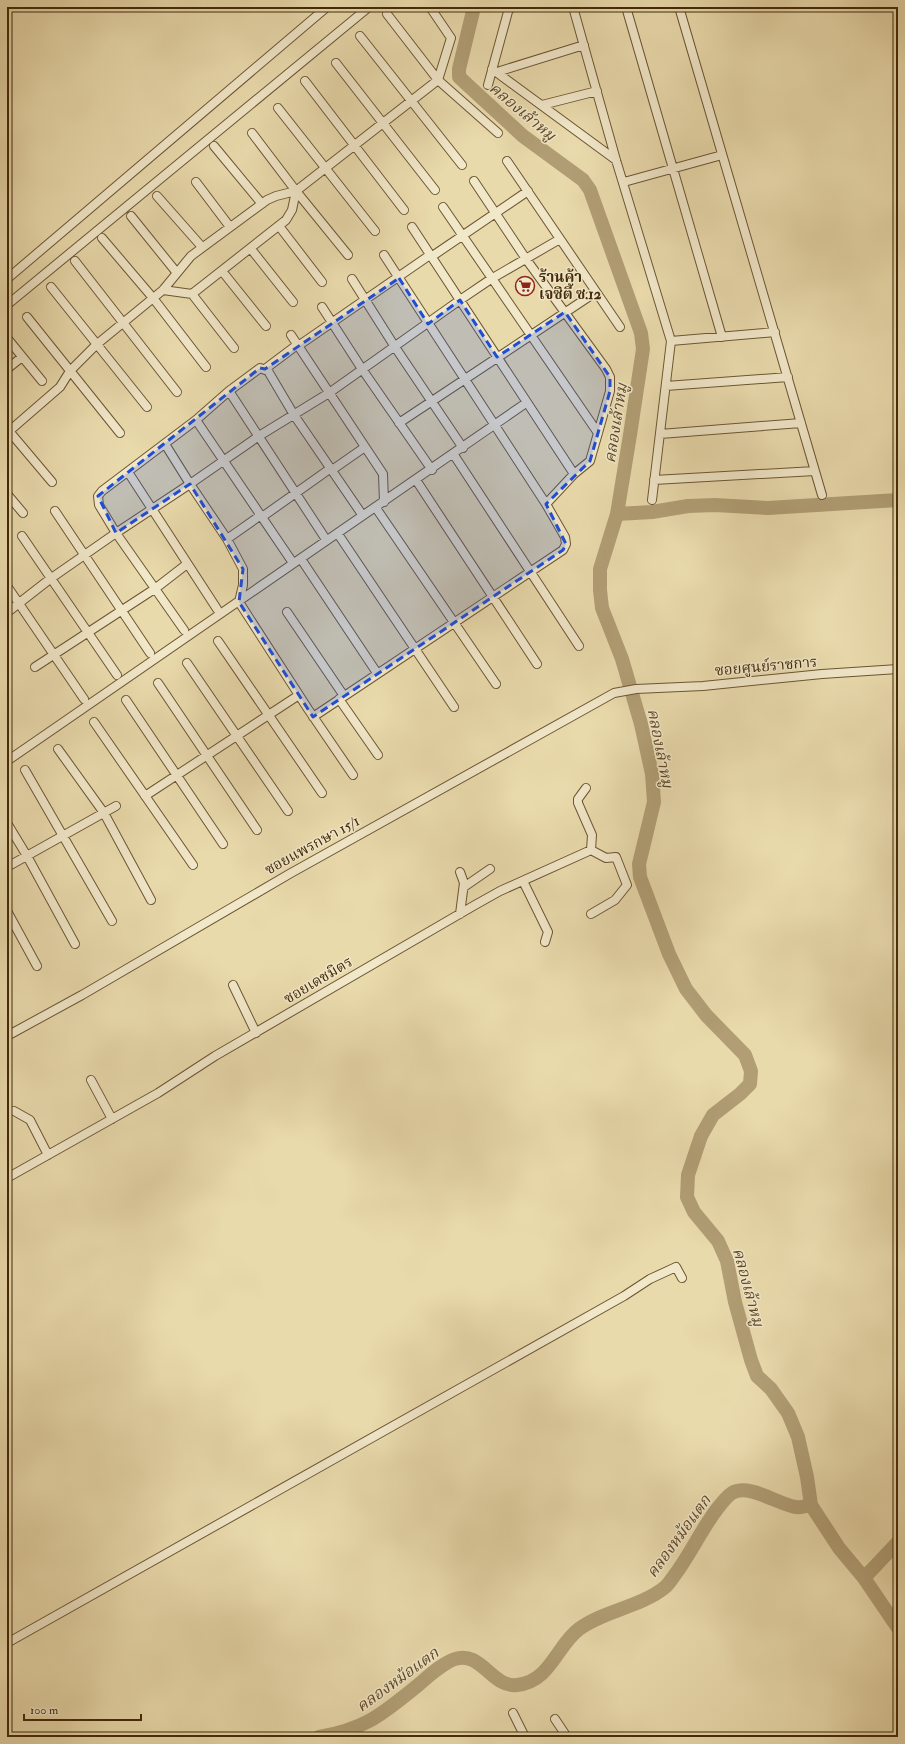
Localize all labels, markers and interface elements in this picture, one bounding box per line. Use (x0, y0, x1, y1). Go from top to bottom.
water label: คลองเล้าหมู (485, 78, 561, 146)
place label: ร้านค้า เจซิตี้ ซ.12 (539, 268, 602, 304)
supermarket icon: ร้านค้า เจซิตี้ ซ.12 (514, 275, 536, 297)
water label: คลองเล้าหมู (600, 380, 632, 464)
street label: ซอยศูนย์ราชการ (714, 652, 818, 680)
water label: คลองเล้าหมู (643, 707, 678, 791)
street label: ซอยแพรกษา 15/1 (261, 811, 363, 879)
street label: ซอยเดชมิตร (280, 952, 356, 1008)
water label: คลองเล้าหมู (728, 1246, 769, 1330)
water label: คลองหม้อแตก (642, 1490, 716, 1582)
water label: คลองหม้อแตก (352, 1642, 444, 1716)
scale bar (24, 1696, 141, 1722)
text: 100 m (30, 1703, 59, 1718)

